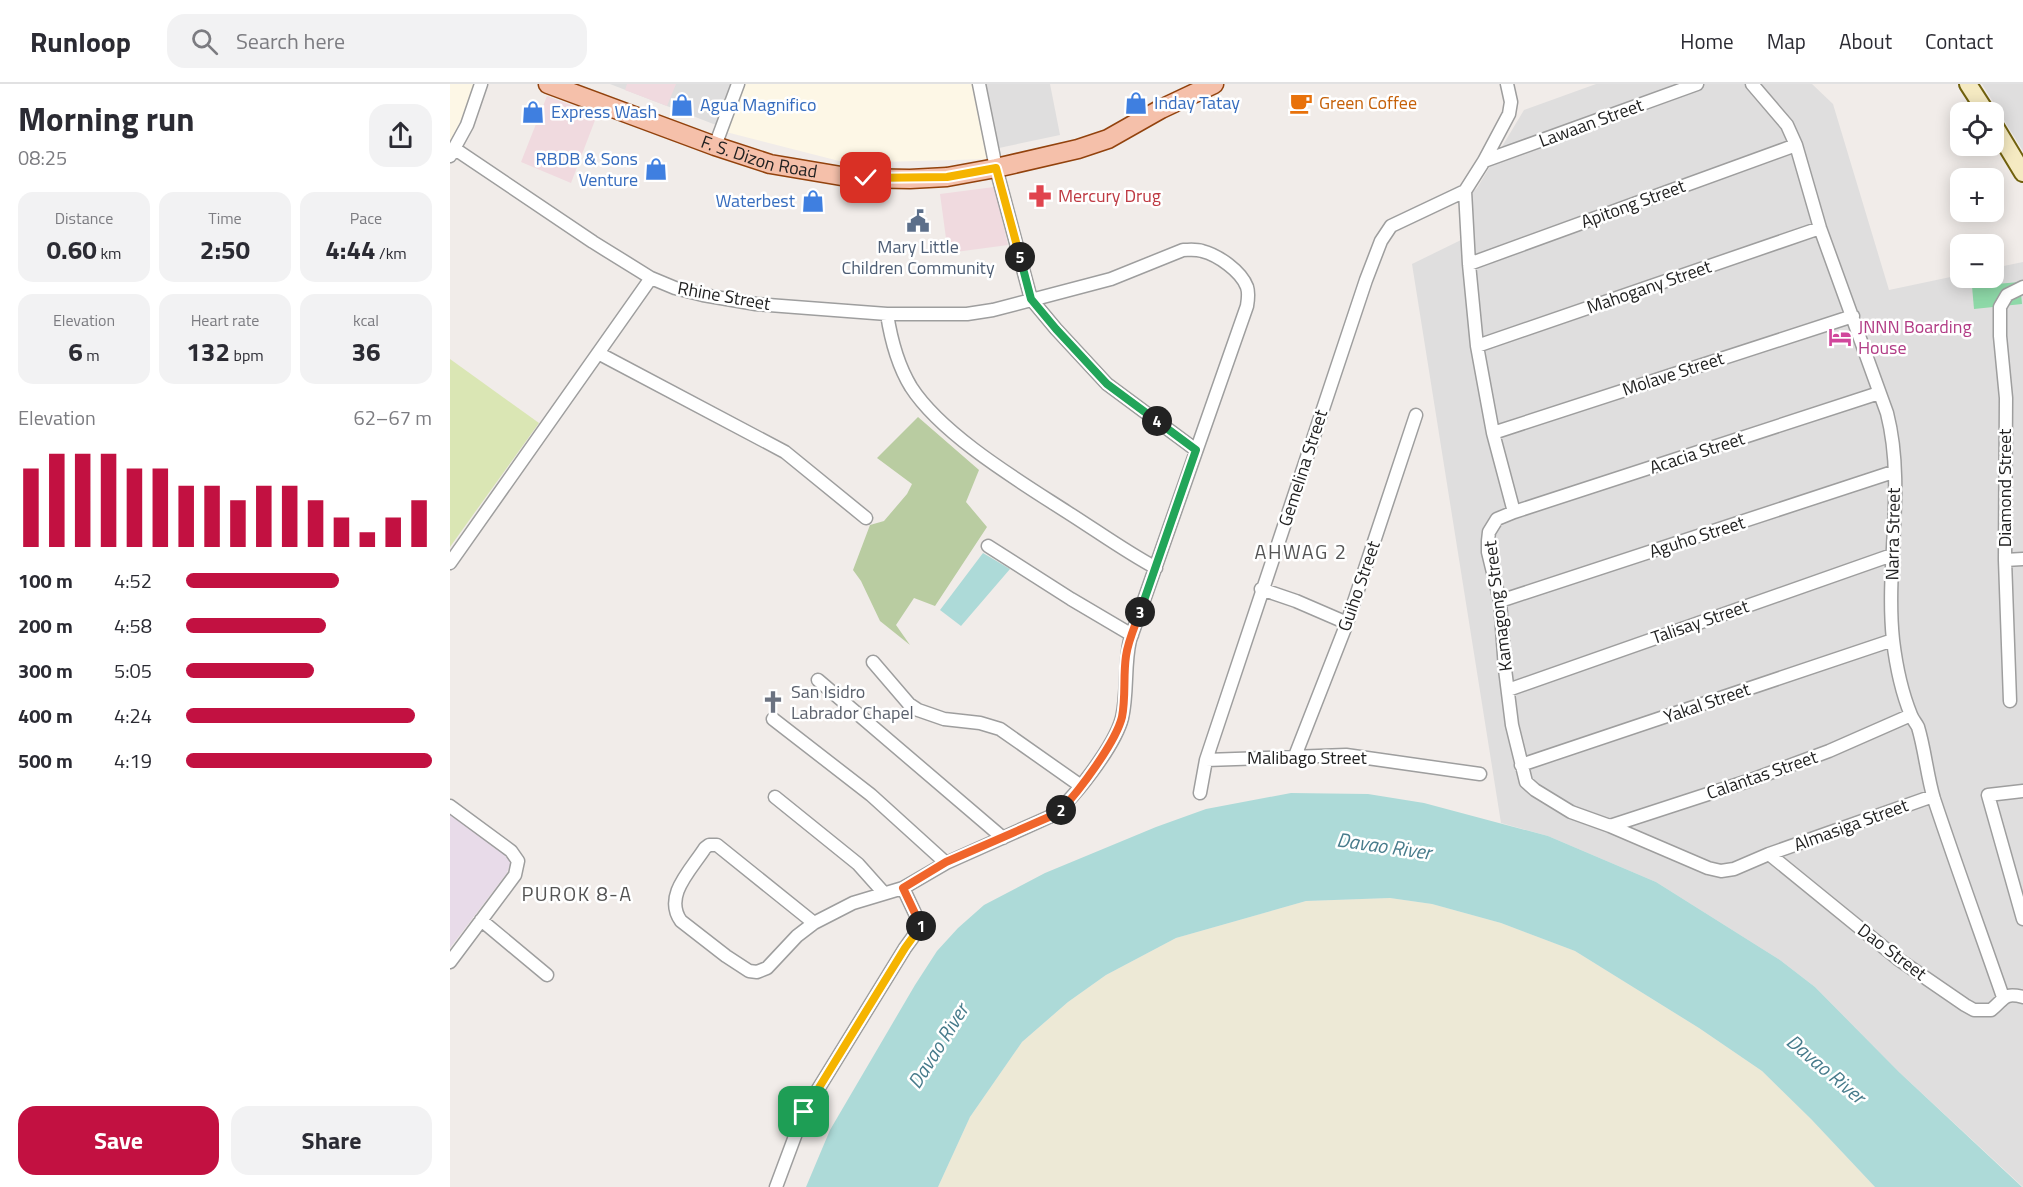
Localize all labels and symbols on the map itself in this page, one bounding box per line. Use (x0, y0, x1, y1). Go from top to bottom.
place label: Inday Tatay (1154, 89, 1240, 116)
place label: Green Coffee (1319, 89, 1417, 116)
shop icon: Inday Tatay (1123, 90, 1149, 116)
cafe icon: Green Coffee (1288, 90, 1314, 116)
place label: Agua Magnifico (700, 91, 817, 118)
street label: Lawaan Street (1535, 91, 1647, 154)
shop icon: Agua Magnifico (669, 92, 695, 118)
place label: Express Wash (551, 98, 657, 125)
shop icon: Express Wash (520, 99, 546, 125)
street label: F. S. Dizon Road (697, 128, 819, 185)
place label: RBDB & Sons Venture (536, 145, 638, 193)
pin (840, 152, 891, 203)
shop icon: RBDB & Sons Venture (643, 156, 669, 182)
street label: Apitong Street (1577, 172, 1689, 235)
place label: Mercury Drug (1058, 182, 1161, 209)
pharmacy icon: Mercury Drug (1027, 183, 1053, 209)
place label: Waterbest (715, 187, 796, 214)
shop icon: Waterbest (800, 188, 826, 214)
public building icon: Mary Little Children Community (905, 208, 931, 234)
place label: Mary Little Children Community (841, 233, 995, 281)
pin: 5 (1005, 242, 1035, 272)
street label: Mahogany Street (1583, 252, 1715, 320)
street label: Rhine Street (676, 274, 773, 317)
place label: JNNN Boarding House (1858, 313, 1972, 361)
hotel icon: JNNN Boarding House (1827, 324, 1853, 350)
street label: Molave Street (1618, 344, 1728, 403)
street label: Gemelina Street (1271, 405, 1334, 530)
pin: 4 (1142, 406, 1172, 436)
street label: Acacia Street (1646, 424, 1749, 481)
street label: Diamond Street (1991, 428, 2018, 547)
street label: Narra Street (1878, 487, 1907, 581)
street label: Aguho Street (1646, 508, 1749, 565)
district label: AHWAG 2 (1255, 536, 1347, 567)
street label: Guiho Street (1330, 536, 1387, 635)
street label: Kamagong Street (1476, 539, 1519, 673)
street label: Talisay Street (1648, 592, 1753, 651)
pin: 3 (1125, 597, 1155, 627)
street label: Yakal Street (1660, 675, 1754, 730)
place label: San Isidro Labrador Chapel (791, 678, 914, 726)
church icon: San Isidro Labrador Chapel (760, 689, 786, 715)
street label: Calantas Street (1703, 743, 1822, 806)
street label: Malibago Street (1247, 744, 1368, 771)
street label: Almasiga Street (1790, 791, 1912, 858)
pin: 2 (1046, 795, 1076, 825)
water label: Davao River (1335, 824, 1436, 868)
district label: PUROK 8-A (521, 878, 633, 909)
pin: 1 (906, 911, 936, 941)
street label: Dao Street (1852, 917, 1933, 987)
water label: Davao River (899, 995, 977, 1094)
water label: Davao River (1780, 1026, 1875, 1113)
pin (778, 1086, 829, 1137)

